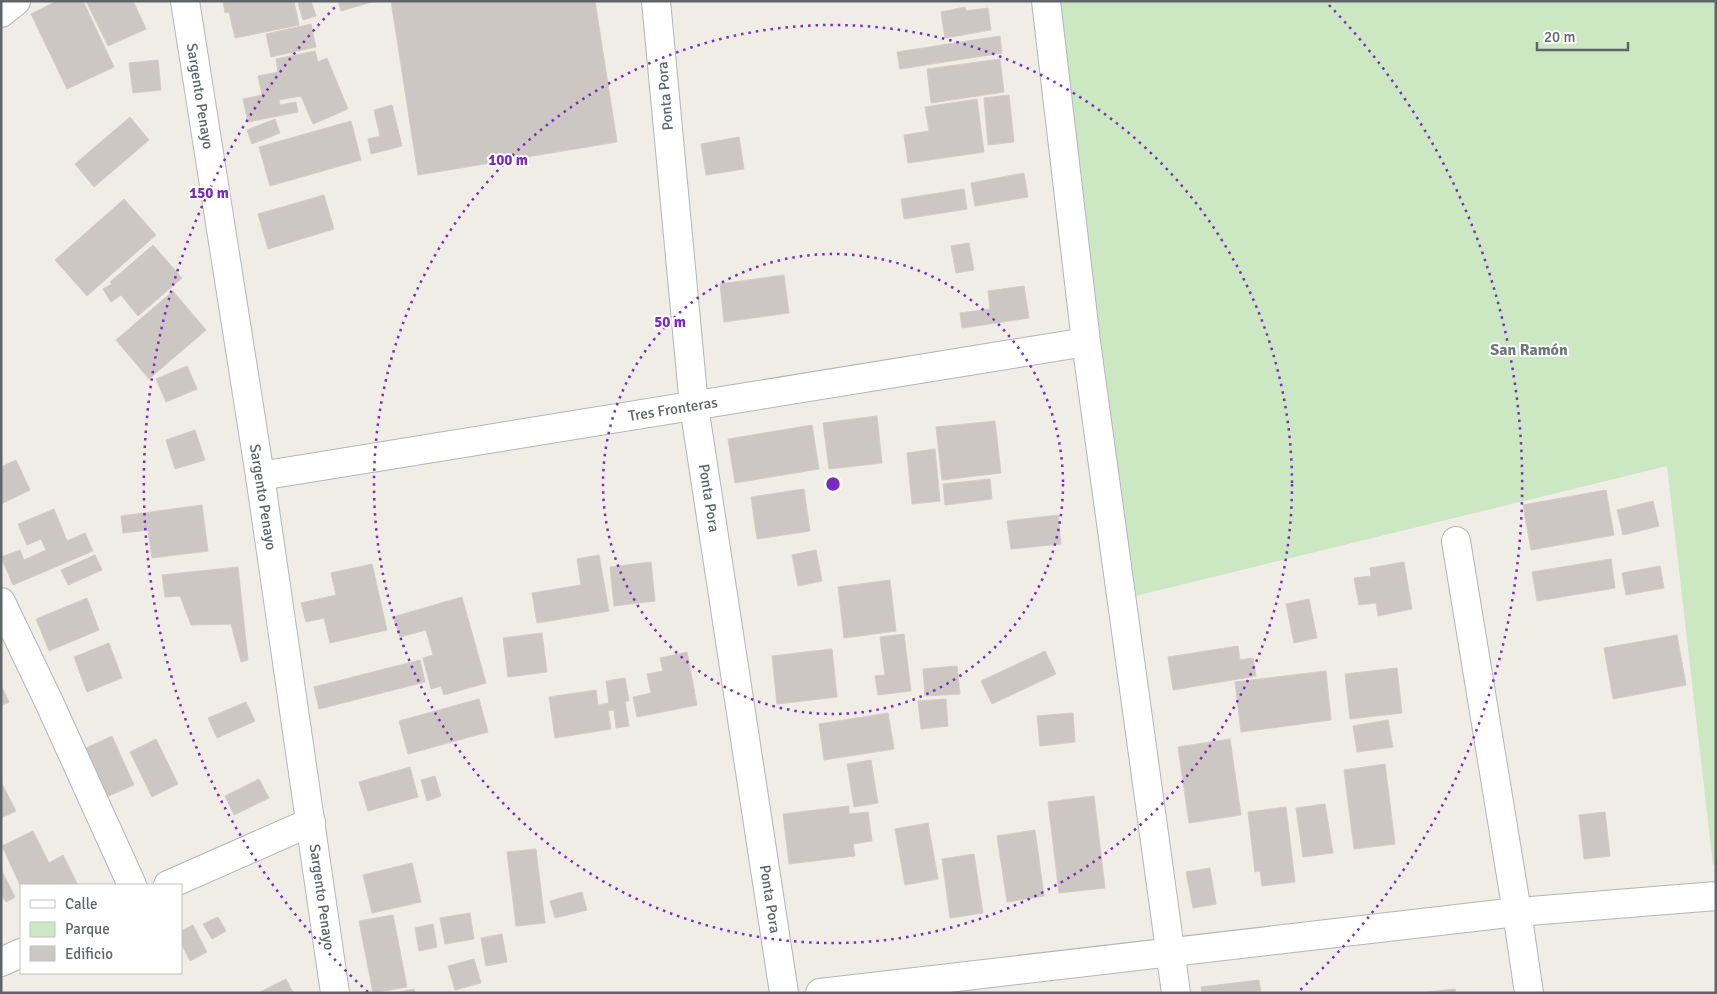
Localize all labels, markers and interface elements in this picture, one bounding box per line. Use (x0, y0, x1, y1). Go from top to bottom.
scale bar (1537, 20, 1628, 52)
text: 20 m (1544, 28, 1575, 46)
street label: Sargento Penayo (183, 42, 217, 150)
street label: Ponta Pora (653, 61, 677, 131)
text: 100 m (488, 151, 528, 169)
text: 150 m (189, 184, 229, 202)
text: 50 m (654, 313, 686, 331)
district label: San Ramón (1490, 340, 1568, 360)
street label: Tres Fronteras (627, 393, 719, 425)
street label: Sargento Penayo (246, 443, 280, 551)
street label: Ponta Pora (695, 462, 723, 534)
centre of rings (824, 475, 842, 493)
street label: Sargento Penayo (306, 843, 338, 951)
street label: Ponta Pora (756, 863, 784, 935)
legend (20, 884, 182, 974)
text: Calle (65, 895, 98, 913)
text: Parque (65, 920, 110, 938)
text: Edificio (65, 945, 113, 963)

